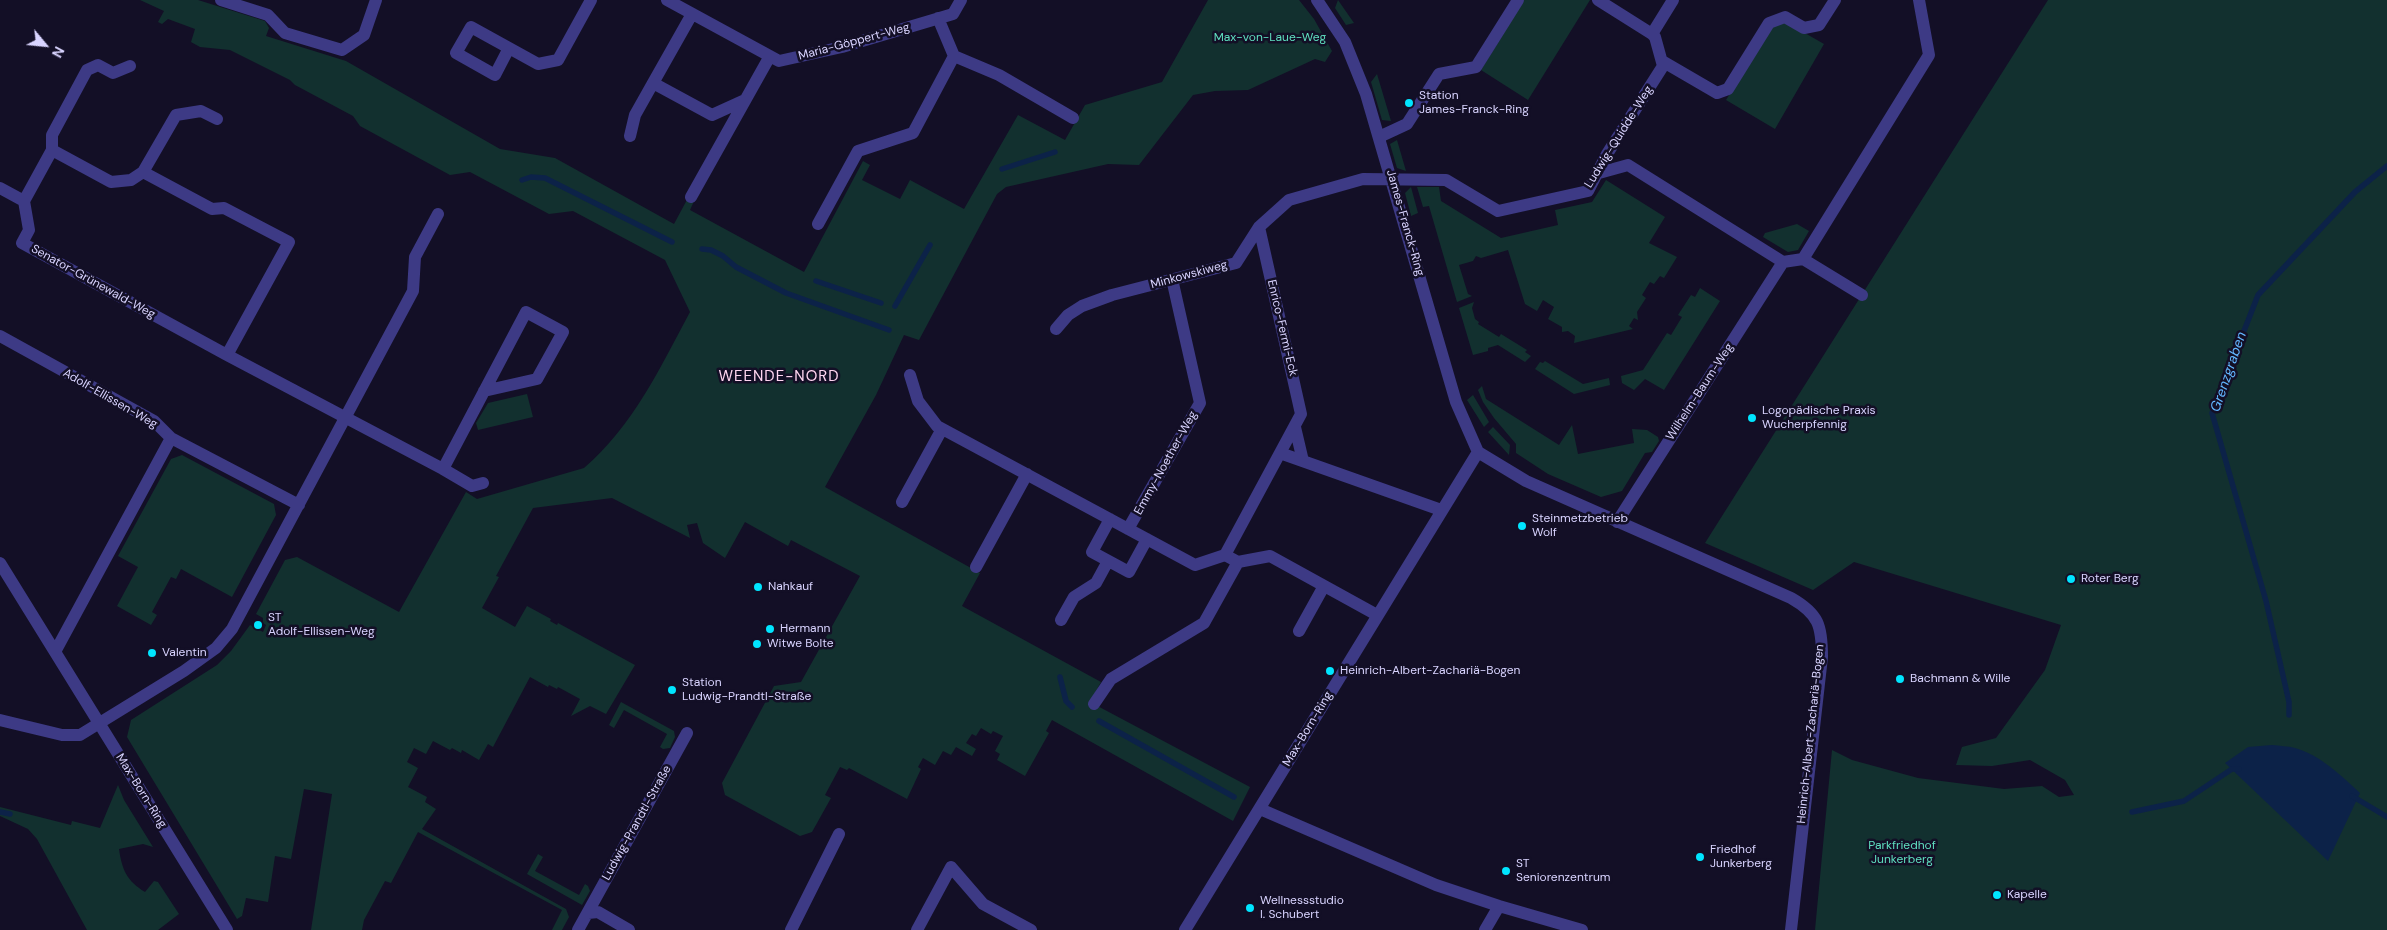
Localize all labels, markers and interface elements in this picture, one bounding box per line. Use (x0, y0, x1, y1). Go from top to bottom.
north arrow (20, 20, 70, 70)
street label: Maria-Göppert-Weg (797, 20, 911, 64)
park label: Max-von-Laue-Weg (1214, 31, 1326, 45)
text: N (48, 43, 69, 61)
street label: Ludwig-Quidde-Weg (1582, 83, 1656, 191)
place label: Station James-Franck-Ring (1419, 89, 1529, 117)
marker: Station James-Franck-Ring (1403, 97, 1415, 109)
street label: James-Franck-Ring (1383, 168, 1427, 278)
street label: Senator-Grünewald-Weg (28, 242, 158, 322)
street label: Minkowskiweg (1149, 258, 1229, 292)
street label: Enrico-Fermi-Eck (1264, 278, 1300, 378)
water label: Grenzgraben (2207, 330, 2251, 414)
street label: Wilhelm-Baum-Weg (1663, 341, 1737, 443)
street label: Adolf-Ellissen-Weg (60, 366, 160, 432)
district label: WEENDE-NORD (717, 368, 841, 386)
place label: Logopädische Praxis Wucherpfennig (1762, 404, 1876, 432)
street label: Emmy-Noether-Weg (1131, 409, 1201, 517)
marker: Logopädische Praxis Wucherpfennig (1746, 412, 1758, 424)
place label: Steinmetzbetrieb Wolf (1532, 512, 1628, 540)
marker: Steinmetzbetrieb Wolf (1516, 520, 1528, 532)
place label: Roter Berg (2081, 572, 2139, 586)
marker: Roter Berg (2065, 573, 2077, 585)
place label: Nahkauf (768, 580, 813, 594)
marker: Nahkauf (752, 581, 764, 593)
place label: ST Adolf-Ellissen-Weg (268, 611, 375, 639)
marker: ST Adolf-Ellissen-Weg (252, 619, 264, 631)
place label: Hermann (780, 622, 830, 636)
marker: Hermann (764, 623, 776, 635)
place label: Witwe Bolte (767, 637, 834, 651)
marker: Witwe Bolte (751, 638, 763, 650)
street label: Heinrich-Albert-Zachariä-Bogen (1794, 643, 1828, 825)
place label: Valentin (162, 646, 207, 660)
marker: Valentin (146, 647, 158, 659)
place label: Heinrich-Albert-Zachariä-Bogen (1340, 664, 1520, 678)
marker: Heinrich-Albert-Zachariä-Bogen (1324, 665, 1336, 677)
place label: Bachmann & Wille (1910, 672, 2010, 686)
marker: Bachmann & Wille (1894, 673, 1906, 685)
place label: Station Ludwig-Prandtl-Straße (682, 676, 811, 704)
marker: Station Ludwig-Prandtl-Straße (666, 684, 678, 696)
street label: Max-Born-Ring (1280, 689, 1336, 769)
street label: Max-Born-Ring (112, 751, 170, 831)
street label: Ludwig-Prandtl-Straße (599, 763, 675, 883)
park label: Parkfriedhof Junkerberg (1868, 839, 1936, 867)
place label: Friedhof Junkerberg (1710, 843, 1772, 871)
marker: Friedhof Junkerberg (1694, 851, 1706, 863)
place label: ST Seniorenzentrum (1516, 857, 1610, 885)
marker: ST Seniorenzentrum (1500, 865, 1512, 877)
place label: Kapelle (2007, 888, 2047, 902)
marker: Kapelle (1991, 889, 2003, 901)
place label: Wellnessstudio I. Schubert (1260, 894, 1344, 922)
marker: Wellnessstudio I. Schubert (1244, 902, 1256, 914)

